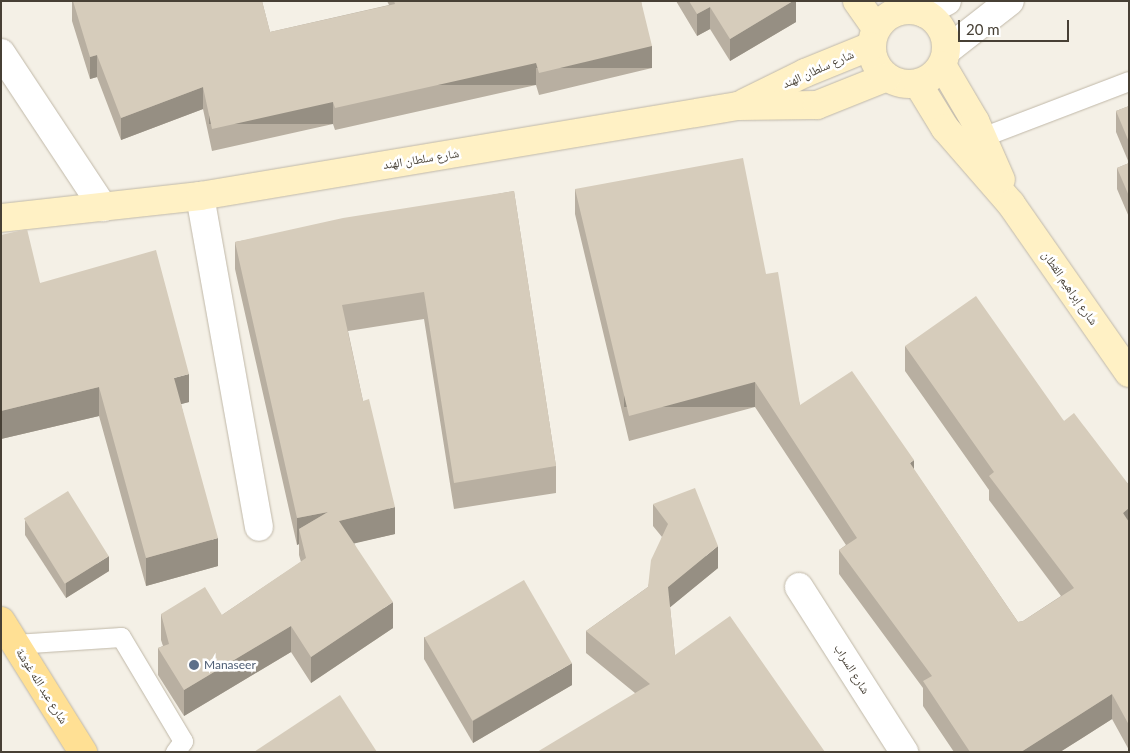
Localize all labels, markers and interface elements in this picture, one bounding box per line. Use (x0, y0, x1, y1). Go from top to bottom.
scale bar (960, 10, 1071, 42)
text: 20 m (966, 20, 1000, 38)
street label: شارع سلطان الهند (780, 47, 856, 91)
street label: شارع سلطان الهند (382, 146, 460, 172)
street label: شارع إبراهيم القطان (1039, 248, 1101, 328)
street label: شارع السراب (831, 641, 873, 697)
street label: شارع عبد الله غوشة (13, 646, 71, 726)
place label: Manaseer (204, 658, 256, 672)
marker: Manaseer (188, 659, 200, 671)

